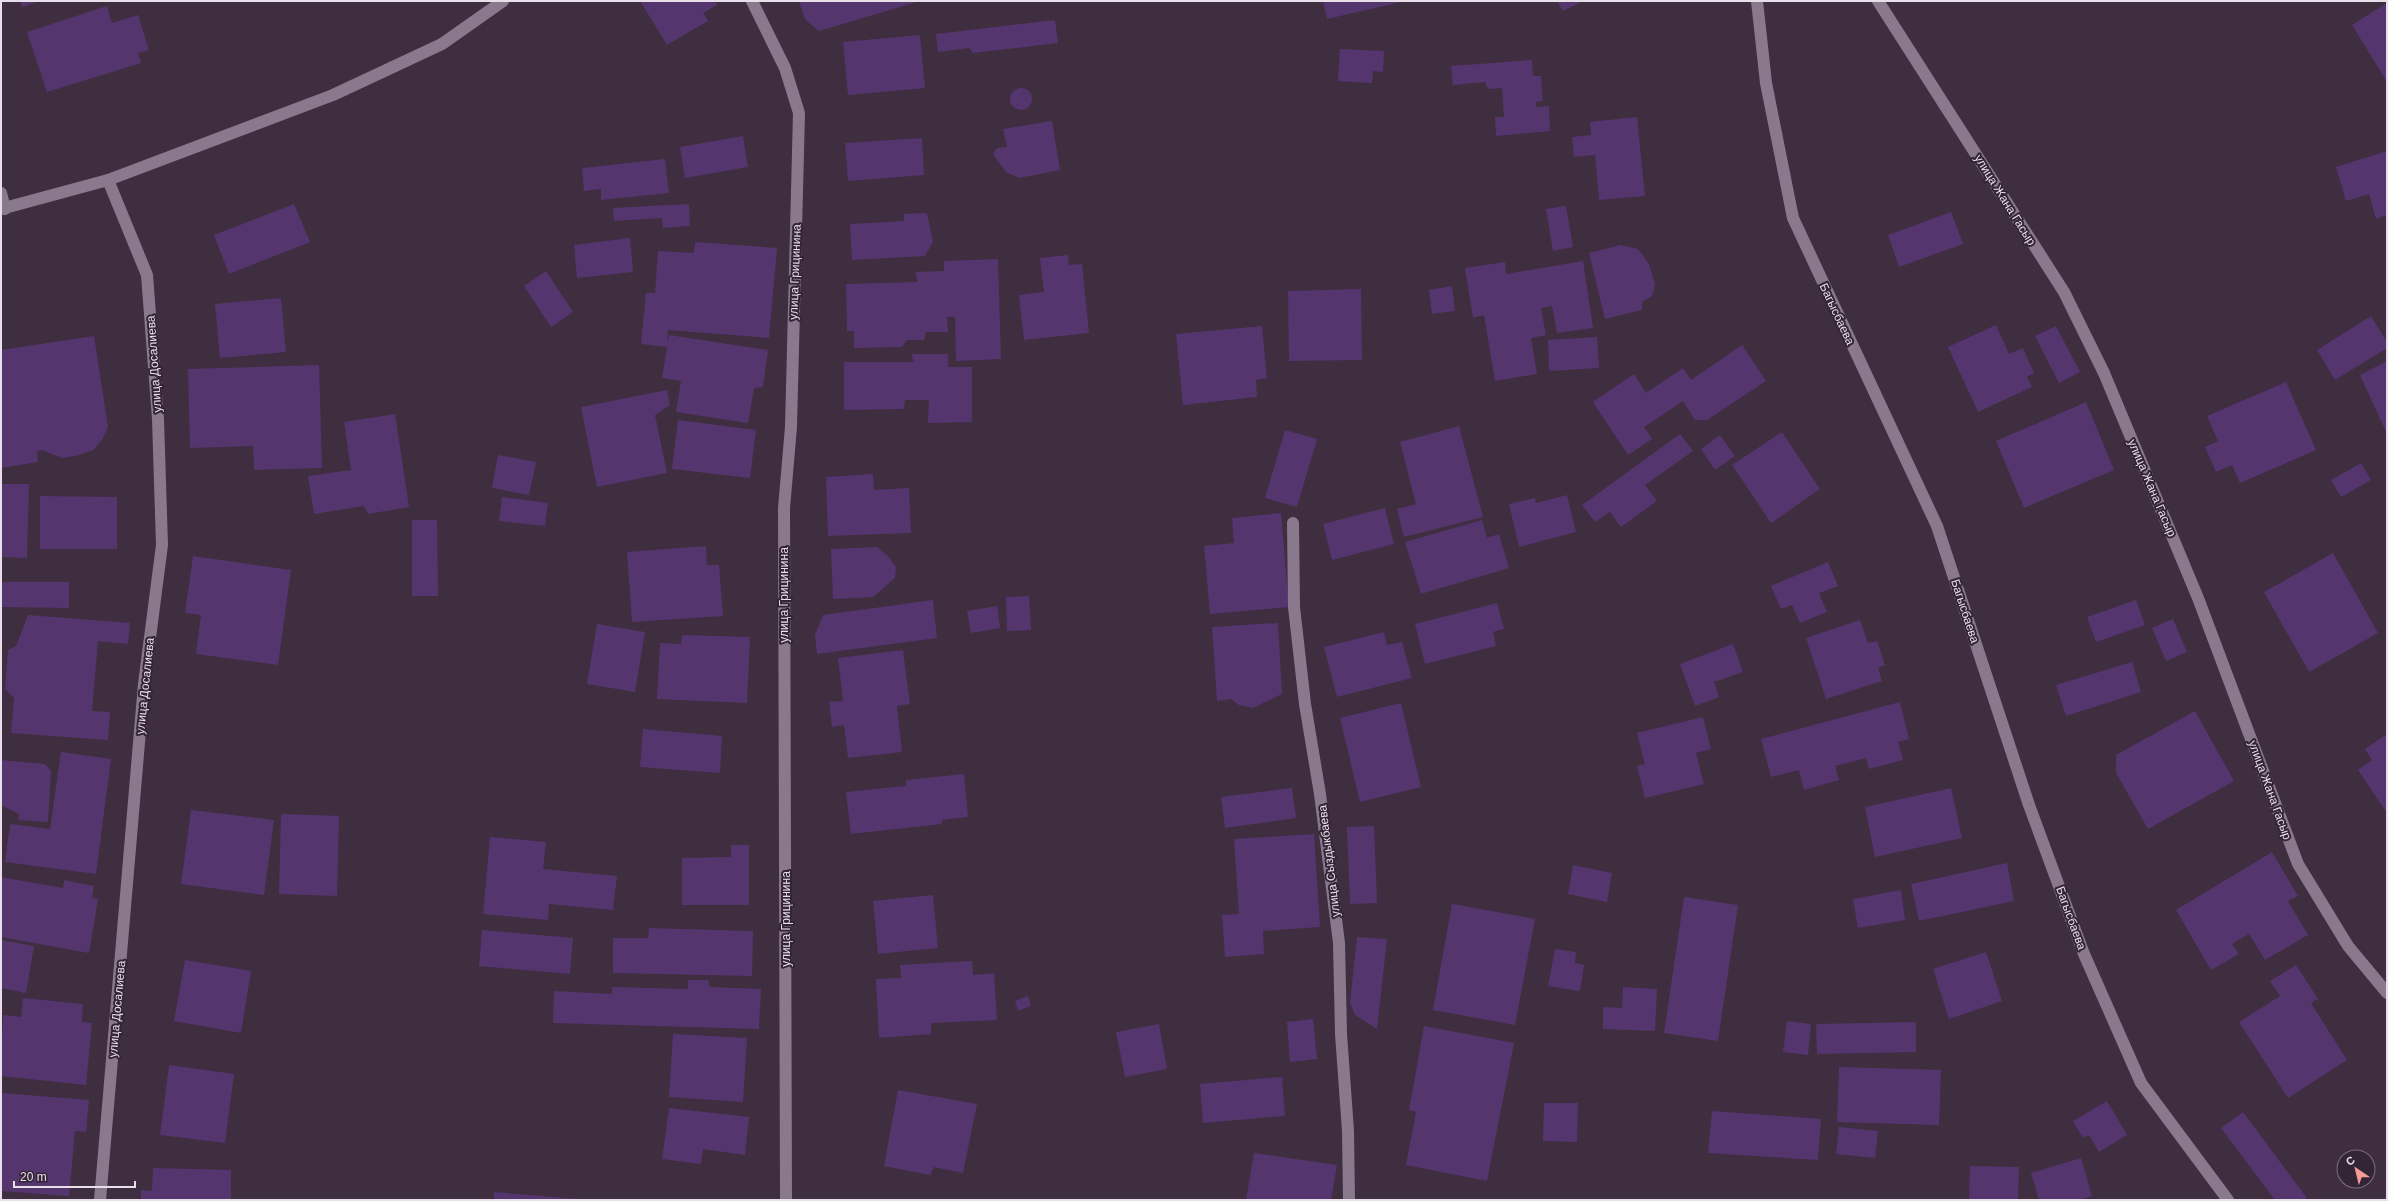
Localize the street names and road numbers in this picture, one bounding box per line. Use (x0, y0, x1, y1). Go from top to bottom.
street label: улица Жана Гасыр (1971, 152, 2039, 248)
street label: улица Грицинина (786, 224, 804, 320)
street label: Багысбаева (1817, 281, 1858, 347)
street label: улица Досалиева (144, 315, 164, 413)
street label: улица Жана Гасыр (2125, 437, 2179, 539)
street label: улица Грицинина (777, 547, 791, 643)
street label: Багысбаева (1948, 577, 1982, 645)
street label: улица Досалиева (133, 637, 157, 735)
street label: улица Жана Гасыр (2246, 738, 2295, 842)
street label: улица Сыздыкбаева (1315, 804, 1343, 918)
street label: улица Грицинина (779, 871, 793, 967)
street label: Багысбаева (2053, 884, 2089, 952)
street label: улица Досалиева (106, 960, 128, 1058)

